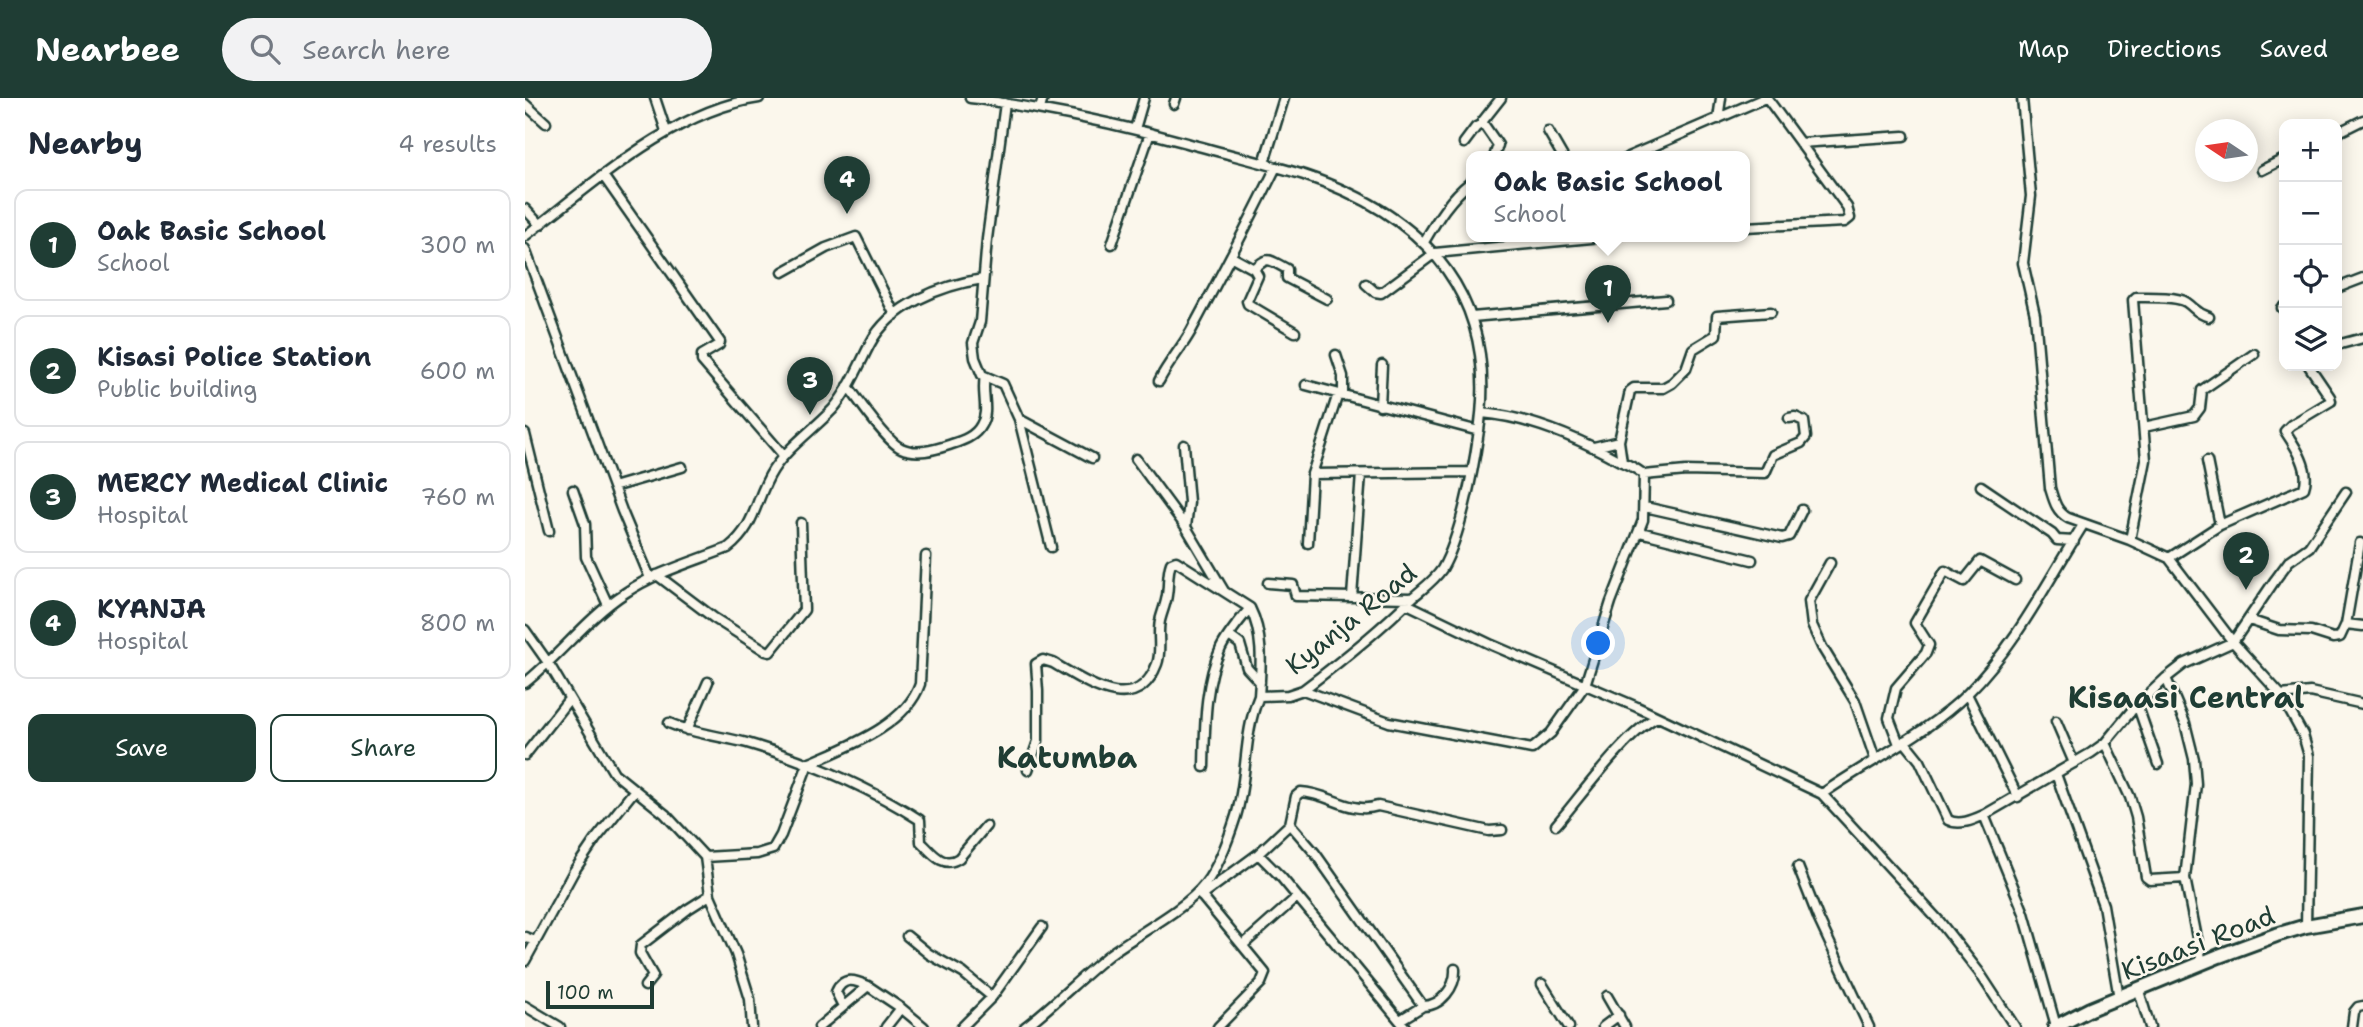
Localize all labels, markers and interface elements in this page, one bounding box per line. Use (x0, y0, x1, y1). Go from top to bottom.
search box (222, 18, 712, 81)
text: Nearbee (35, 27, 180, 72)
icon: search (246, 30, 284, 68)
text: Search here (302, 32, 451, 67)
text: Map (2018, 33, 2069, 65)
text: Directions (2107, 33, 2222, 65)
text: Saved (2260, 33, 2328, 65)
north arrow (2195, 119, 2258, 182)
map controls (2279, 119, 2342, 371)
button: + (2279, 119, 2342, 182)
text: Nearby (28, 123, 143, 164)
text: 4 results (398, 129, 497, 159)
popup (1466, 151, 1750, 242)
pin: 4 (824, 156, 870, 214)
text: Oak Basic School (1493, 164, 1723, 199)
button: − (2279, 182, 2342, 245)
text: School (1493, 199, 1566, 229)
text: Oak Basic School (97, 213, 326, 248)
text: 1 (48, 230, 58, 260)
text: 300 m (420, 230, 495, 260)
button: locate (2279, 245, 2342, 308)
text: School (97, 248, 169, 278)
pin: 1 (1585, 265, 1631, 323)
button: layers (2279, 308, 2342, 371)
text: Kisasi Police Station (97, 339, 371, 374)
text: 2 (45, 356, 61, 386)
text: 600 m (420, 356, 495, 386)
pin: 3 (787, 357, 833, 415)
text: Public building (97, 374, 257, 404)
text: MERCY Medical Clinic (97, 465, 388, 500)
text: 3 (45, 482, 61, 512)
text: 760 m (421, 482, 495, 512)
text: Hospital (97, 500, 188, 530)
pin: 2 (2223, 532, 2269, 590)
street label: Kyanja Road (1278, 555, 1424, 682)
text: KYANJA (97, 591, 206, 626)
text: 4 (45, 608, 61, 638)
text: 800 m (420, 608, 495, 638)
text: Hospital (97, 626, 188, 656)
your location (1581, 626, 1615, 660)
district label: Kisaasi Central (2068, 677, 2304, 718)
button: Save (28, 714, 256, 782)
button: Share (270, 714, 497, 782)
district label: Katumba (997, 737, 1138, 778)
street label: Kisaasi Road (2116, 897, 2280, 988)
scale bar (546, 978, 655, 1010)
text: 100 m (557, 980, 614, 1005)

